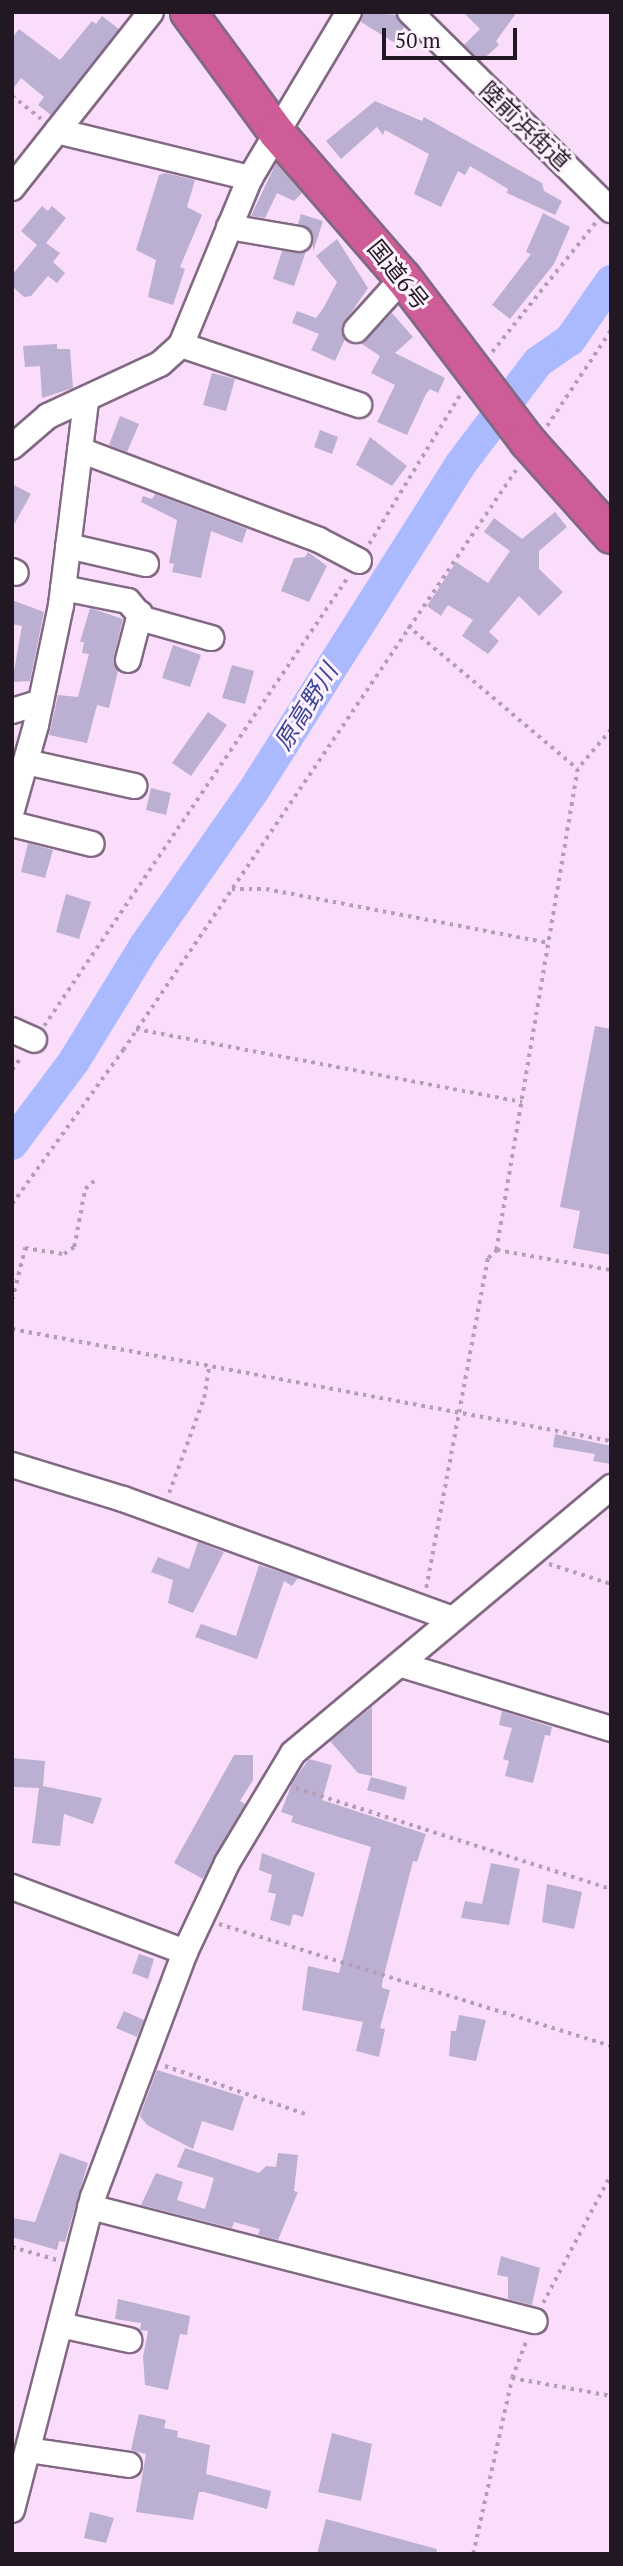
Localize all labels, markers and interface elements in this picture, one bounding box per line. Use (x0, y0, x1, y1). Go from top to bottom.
scale bar (385, 14, 520, 58)
text: 50 m (395, 26, 441, 54)
street label: 陸前浜街道 (474, 76, 576, 176)
street label: 国道6号 (362, 235, 434, 315)
water label: 原高野川 (268, 659, 344, 755)

